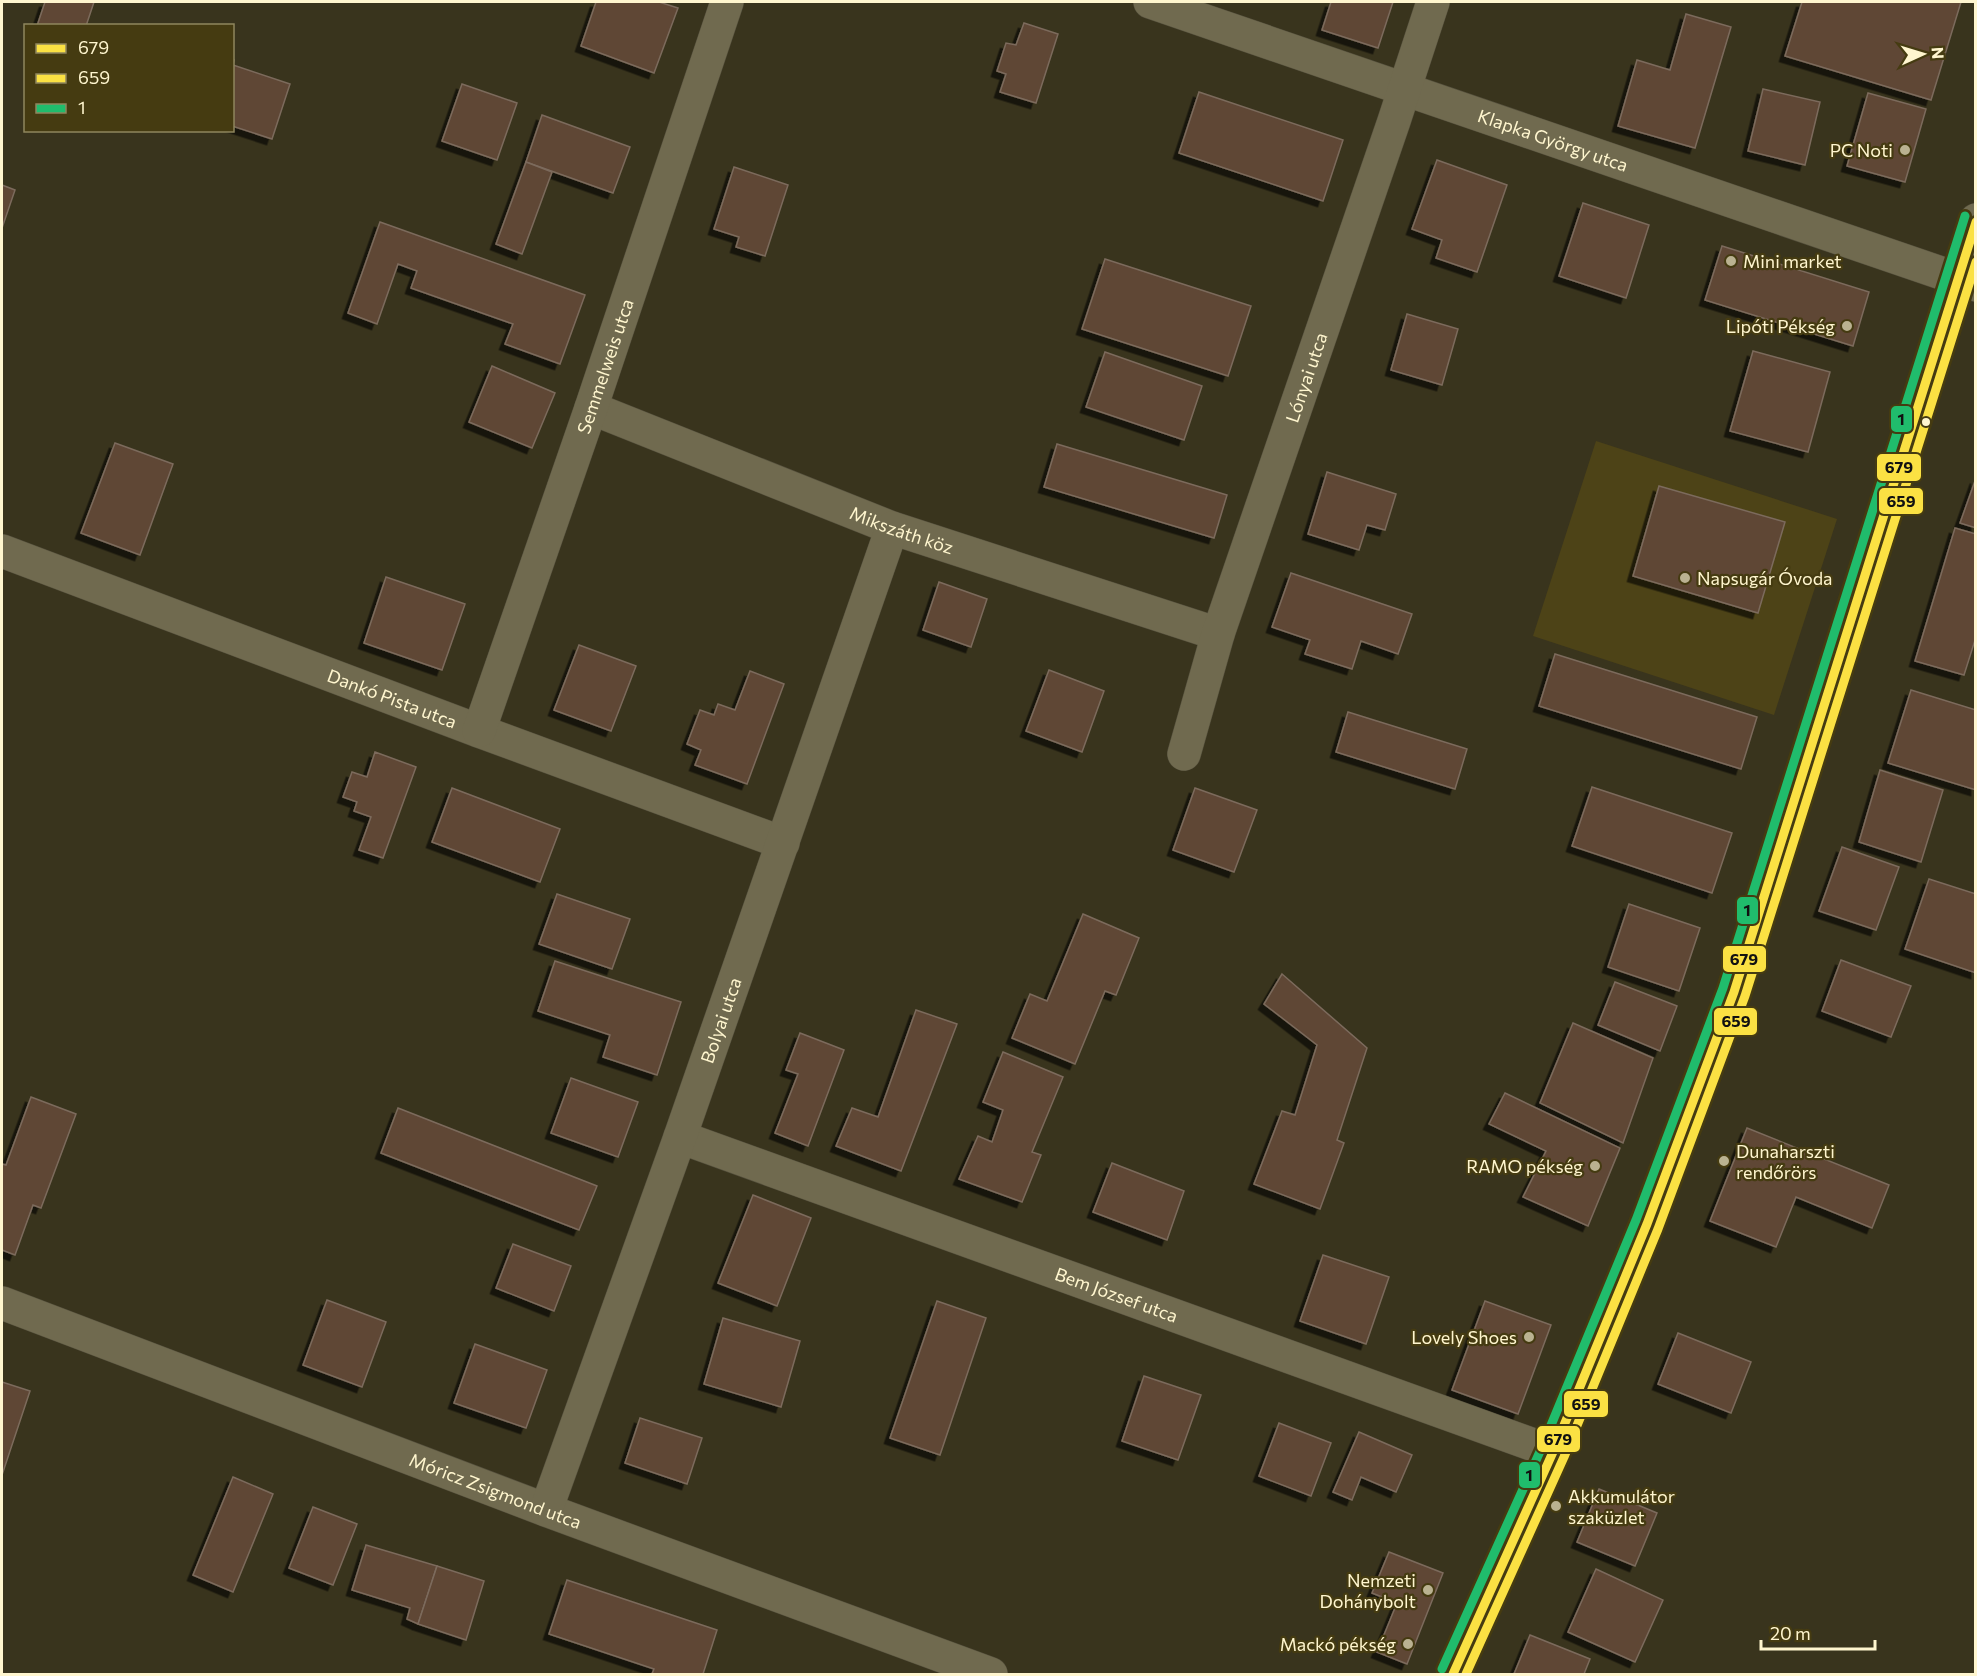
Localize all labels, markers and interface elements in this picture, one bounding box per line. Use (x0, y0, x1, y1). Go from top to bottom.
legend (24, 24, 234, 132)
north arrow (1893, 24, 1953, 84)
text: 679 (78, 36, 109, 58)
text: N (1929, 46, 1948, 60)
text: 659 (78, 66, 110, 88)
text: 1 (78, 96, 86, 118)
street label: Klapka György utca (1475, 104, 1631, 176)
place label: PC Noti (1830, 139, 1893, 161)
marker: PC Noti (1898, 143, 1912, 157)
place label: Mini market (1743, 250, 1842, 272)
marker: Mini market (1724, 254, 1738, 268)
street label: Semmelweis utca (572, 296, 638, 437)
place label: Lipóti Pékség (1726, 315, 1835, 337)
marker: Lipóti Pékség (1840, 319, 1854, 333)
street label: Lónyai utca (1280, 330, 1332, 425)
line badge: 1 (1890, 405, 1913, 433)
text: 1 (1897, 409, 1905, 428)
unlabelled marker (1920, 416, 1932, 428)
line badge: 679 (1876, 453, 1922, 482)
text: 679 (1885, 457, 1913, 476)
line badge: 659 (1878, 487, 1924, 515)
text: 659 (1886, 491, 1916, 510)
street label: Mikszáth köz (847, 501, 956, 558)
place label: Napsugár Óvoda (1697, 567, 1832, 589)
marker: Napsugár Óvoda (1678, 571, 1692, 585)
street label: Dankó Pista utca (324, 664, 460, 733)
line badge: 1 (1736, 896, 1759, 925)
text: 1 (1743, 900, 1751, 919)
line badge: 679 (1722, 945, 1767, 973)
text: 679 (1730, 949, 1758, 968)
street label: Bolyai utca (696, 974, 746, 1066)
line badge: 659 (1713, 1007, 1758, 1036)
text: 659 (1721, 1011, 1751, 1030)
place label: Dunaharszti rendőrörs (1736, 1140, 1835, 1183)
marker: Dunaharszti rendőrörs (1717, 1154, 1731, 1168)
place label: RAMO pékség (1466, 1155, 1583, 1177)
marker: RAMO pékség (1588, 1159, 1602, 1173)
street label: Bem József utca (1052, 1262, 1181, 1327)
place label: Lovely Shoes (1411, 1326, 1517, 1348)
marker: Lovely Shoes (1522, 1330, 1536, 1344)
line badge: 659 (1563, 1390, 1609, 1418)
text: 659 (1571, 1394, 1601, 1413)
line badge: 679 (1536, 1425, 1581, 1453)
text: 679 (1544, 1429, 1572, 1448)
street label: Móricz Zsigmond utca (406, 1448, 585, 1533)
line badge: 1 (1518, 1461, 1541, 1489)
text: 1 (1525, 1465, 1533, 1484)
place label: Akkumulátor szaküzlet (1568, 1485, 1675, 1528)
marker: Akkumulátor szaküzlet (1549, 1499, 1563, 1513)
place label: Nemzeti Dohánybolt (1320, 1569, 1416, 1612)
marker: Nemzeti Dohánybolt (1421, 1583, 1435, 1597)
scale bar (1761, 1613, 1875, 1651)
text: 20 m (1770, 1622, 1811, 1644)
place label: Mackó pékség (1280, 1633, 1396, 1655)
marker: Mackó pékség (1401, 1637, 1415, 1651)

